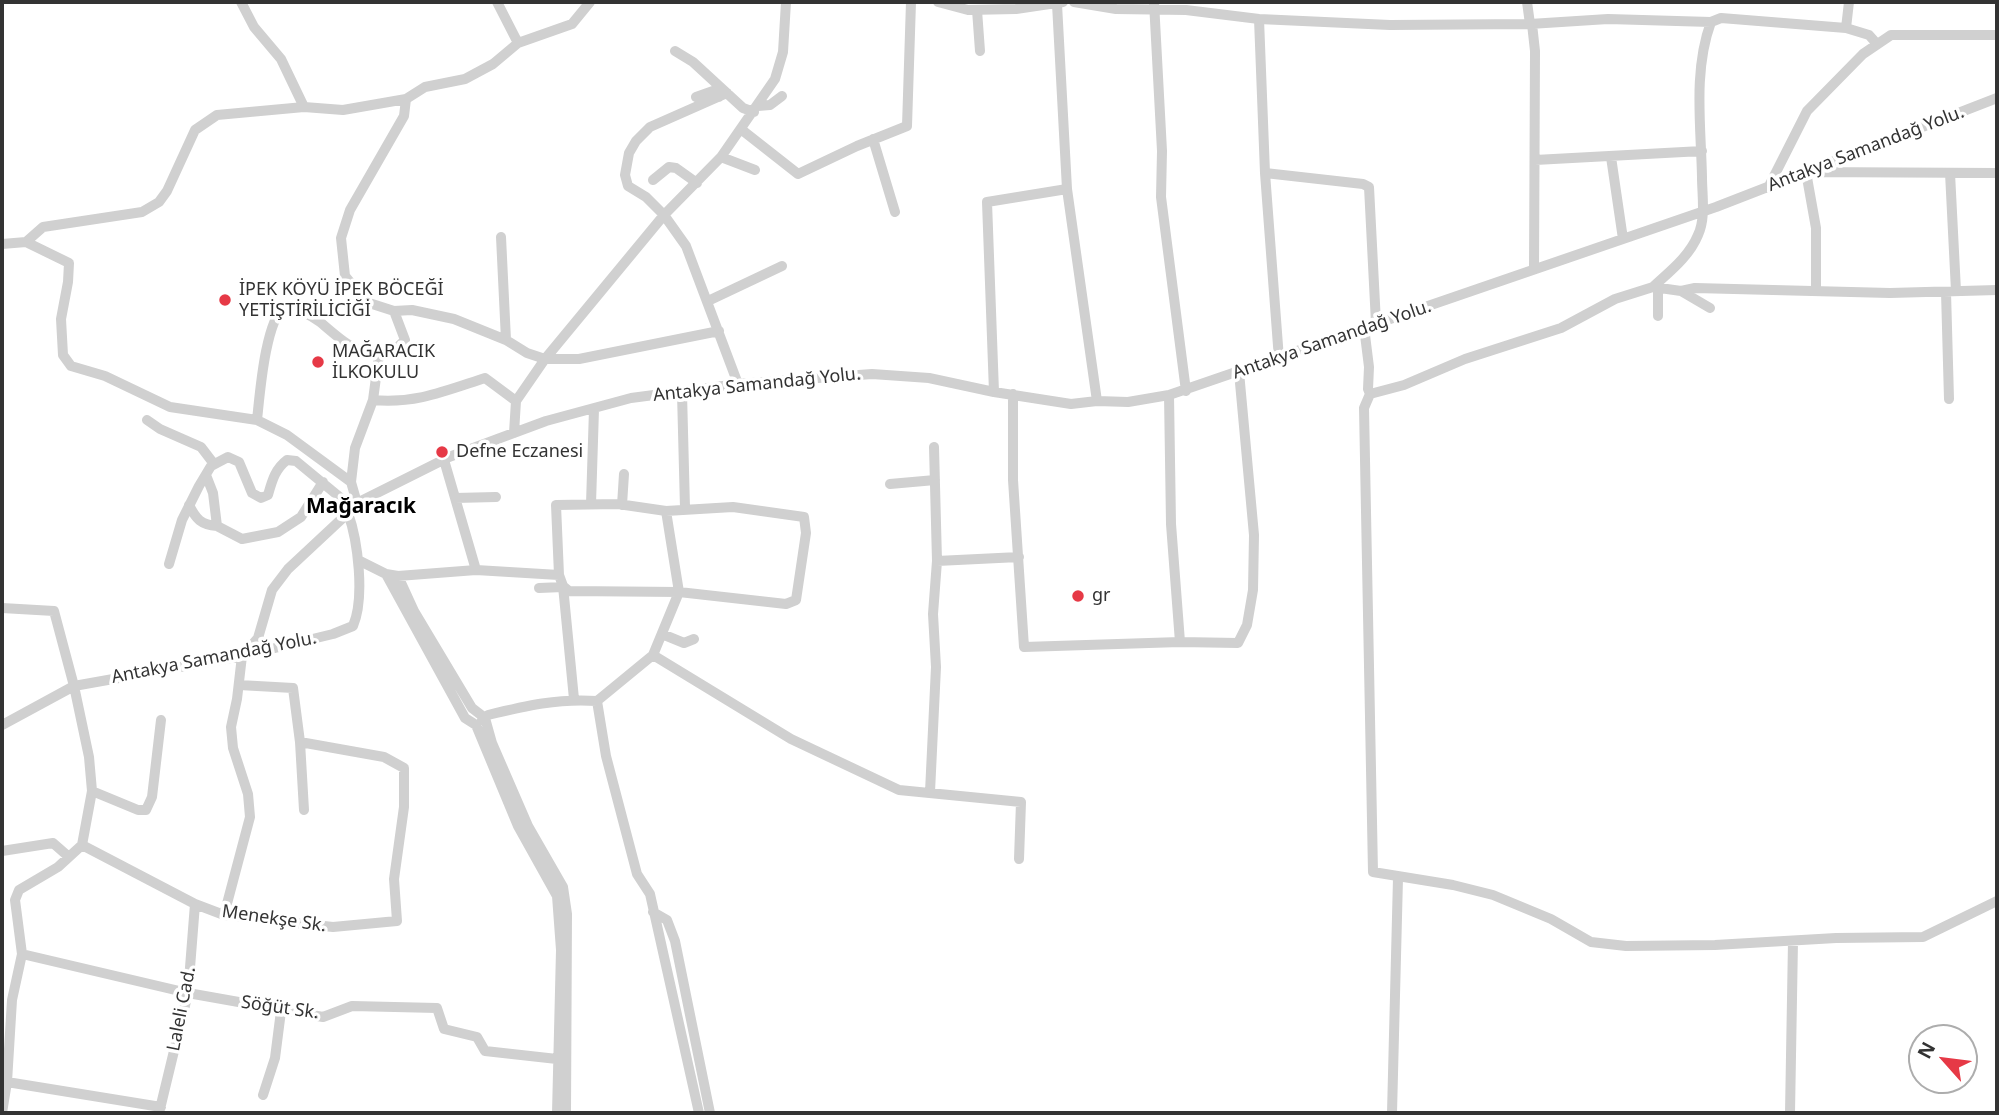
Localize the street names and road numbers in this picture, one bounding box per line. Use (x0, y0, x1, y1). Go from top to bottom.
street label: Antakya Samandağ Yolu. (1765, 102, 1967, 196)
street label: Antakya Samandağ Yolu. (1230, 296, 1434, 384)
street label: Antakya Samandağ Yolu. (652, 363, 862, 407)
street label: Antakya Samandağ Yolu. (110, 628, 318, 688)
street label: Menekşe Sk. (220, 901, 328, 937)
street label: Laleli Cad. (163, 965, 201, 1053)
street label: Söğüt Sk. (240, 992, 320, 1024)

